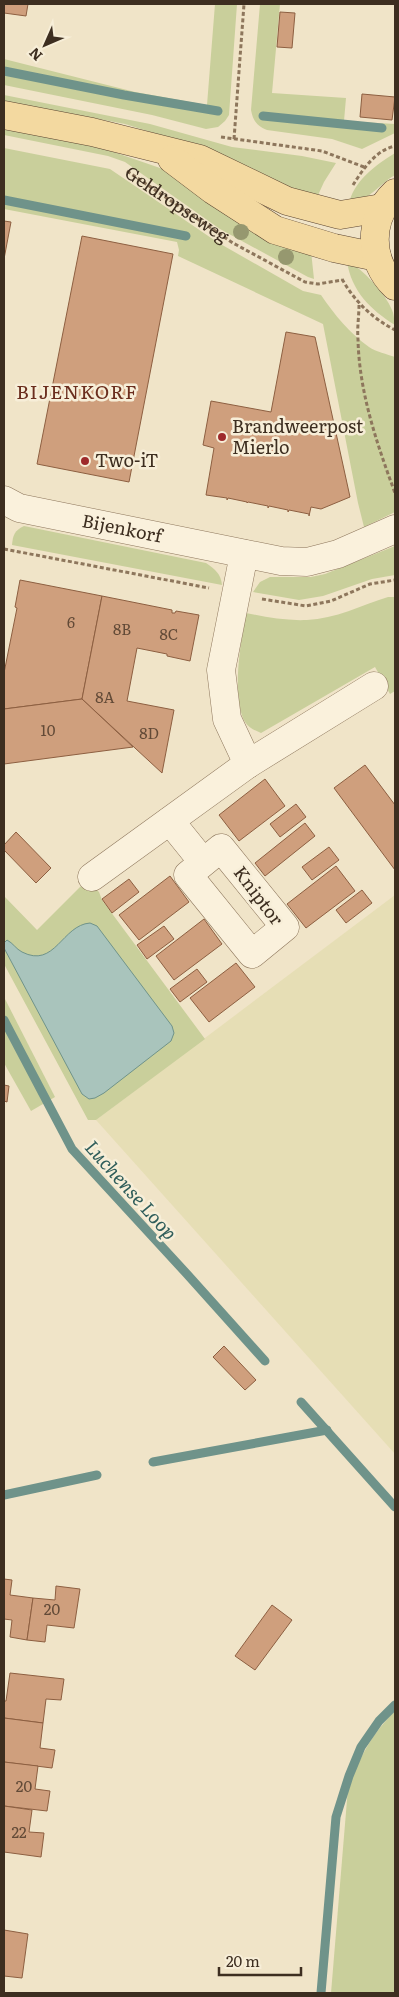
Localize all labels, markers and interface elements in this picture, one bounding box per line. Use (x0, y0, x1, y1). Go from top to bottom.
north arrow (20, 20, 70, 70)
text: N (24, 43, 46, 66)
street label: Geldropseweg (120, 158, 236, 249)
district label: BIJENKORF (16, 377, 138, 405)
place label: Brandweerpost Mierlo (232, 412, 364, 460)
marker: Brandweerpost Mierlo (216, 431, 228, 443)
place label: Two-iT (95, 446, 159, 473)
marker: Two-iT (79, 455, 91, 467)
street label: Bijenkorf (80, 506, 167, 549)
house number: 6 (67, 610, 75, 633)
house number: 8B (113, 617, 131, 640)
house number: 8C (160, 622, 178, 645)
house number: 8A (95, 685, 115, 708)
house number: 10 (41, 718, 56, 741)
house number: 8D (139, 721, 159, 744)
street label: Kniptor (228, 860, 291, 931)
water label: Luchense Loop (79, 1133, 184, 1245)
house number: 20 (44, 1597, 60, 1620)
house number: 20 (16, 1774, 32, 1797)
house number: 22 (11, 1820, 27, 1843)
scale bar (219, 1944, 302, 1976)
text: 20 m (226, 1949, 260, 1972)

